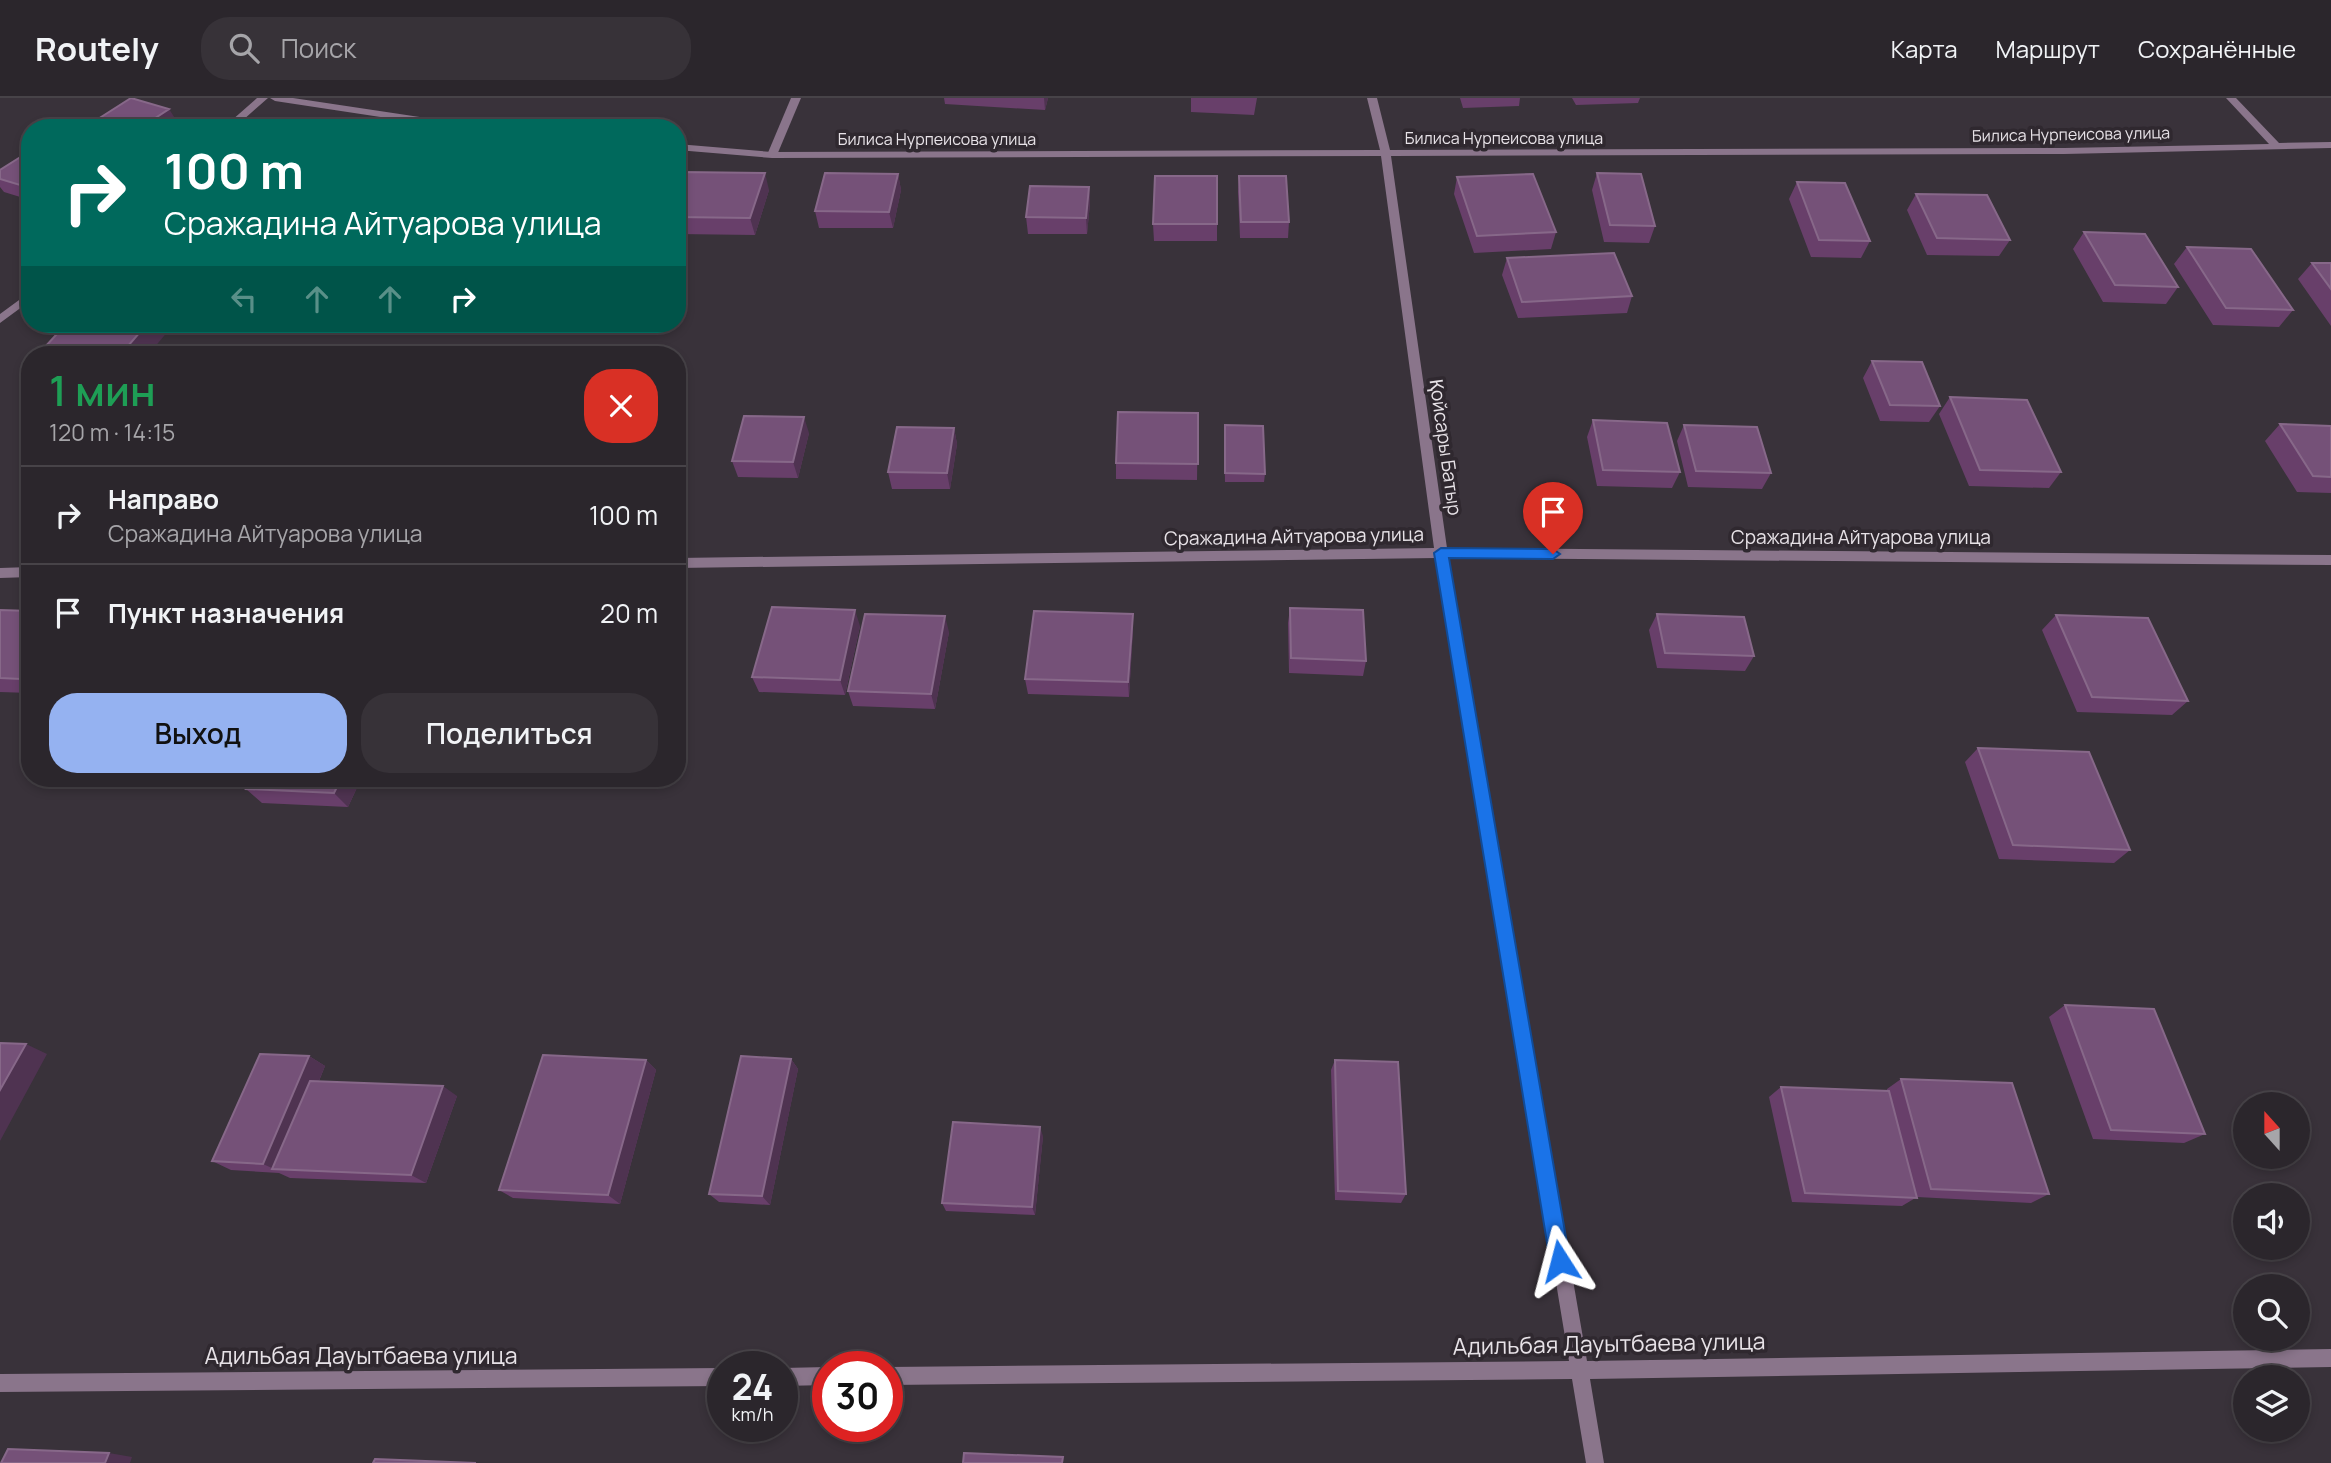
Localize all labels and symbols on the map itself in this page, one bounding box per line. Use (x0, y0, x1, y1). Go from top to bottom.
street label: Билиса Нурпеисова улица (1972, 121, 2170, 147)
street label: Билиса Нурпеисова улица (1405, 127, 1603, 149)
street label: Билиса Нурпеисова улица (838, 128, 1036, 150)
street label: Қойсары Батыр (1424, 377, 1468, 517)
pin (1523, 482, 1583, 554)
street label: Сражадина Айтуарова улица (1164, 521, 1424, 551)
street label: Сражадина Айтуарова улица (1731, 524, 1991, 550)
north arrow (2233, 1092, 2310, 1169)
position arrow (1523, 1224, 1597, 1298)
street label: Адильбая Дауытбаева улица (1452, 1324, 1766, 1362)
street label: Адильбая Дауытбаева улица (205, 1339, 517, 1371)
speed limit sign: 30 (812, 1351, 903, 1442)

